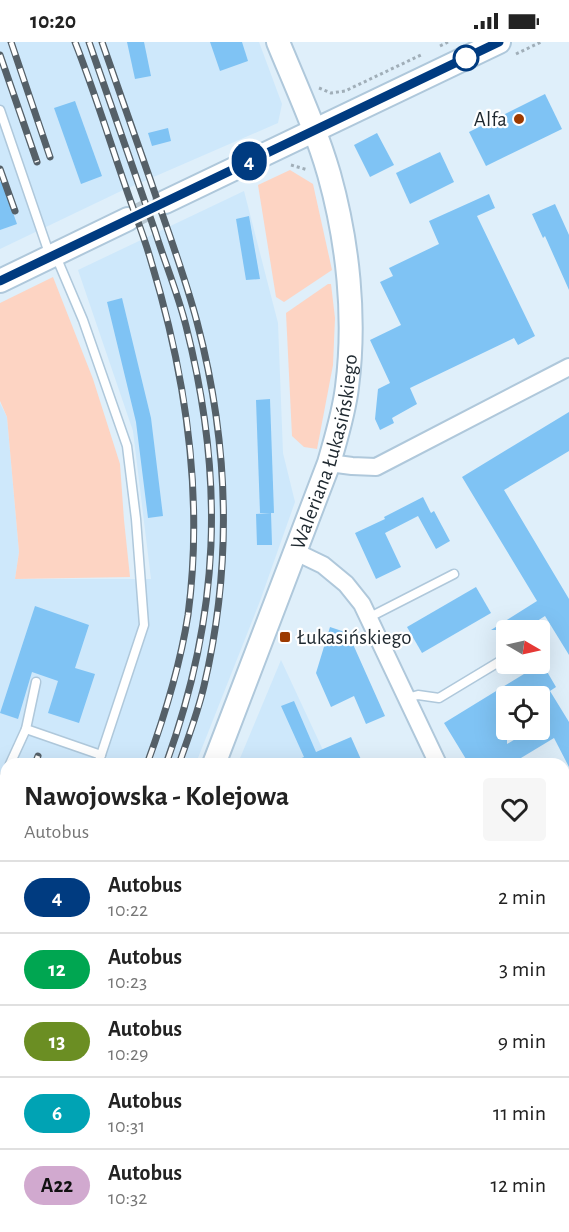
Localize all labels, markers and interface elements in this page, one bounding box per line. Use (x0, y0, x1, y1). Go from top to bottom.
text: 10:20 (30, 10, 76, 32)
unlabelled marker (453, 45, 479, 71)
place label: Alfa (474, 109, 507, 130)
marker: Alfa (512, 112, 526, 126)
line badge: 4 (230, 142, 268, 180)
text: 4 (244, 151, 254, 172)
street label: Waleriana Łukasińskiego (287, 354, 361, 552)
north arrow (496, 620, 550, 674)
map controls (496, 620, 550, 740)
place label: Łukasińskiego (297, 627, 412, 648)
marker: Łukasińskiego (278, 630, 292, 644)
button: locate (496, 686, 550, 740)
button: heart (483, 778, 546, 841)
text: Nawojowska - Kolejowa (24, 783, 289, 811)
text: Autobus (24, 822, 89, 842)
text: Autobus (108, 874, 182, 896)
text: 2 min (498, 886, 546, 908)
text: 4 (52, 887, 62, 908)
text: 10:22 (108, 900, 148, 920)
text: Autobus (108, 946, 182, 968)
text: 3 min (499, 958, 546, 980)
text: 12 (48, 959, 66, 980)
text: 10:23 (108, 972, 147, 992)
text: Autobus (108, 1018, 182, 1040)
text: 9 min (498, 1030, 546, 1052)
text: 13 (49, 1031, 65, 1052)
text: 10:29 (108, 1044, 149, 1064)
text: Autobus (108, 1090, 182, 1112)
text: 11 min (493, 1102, 546, 1124)
text: 6 (52, 1103, 62, 1124)
text: 10:31 (108, 1116, 145, 1136)
text: Autobus (108, 1162, 182, 1184)
text: 12 min (491, 1174, 546, 1196)
text: A22 (41, 1175, 73, 1196)
text: 10:32 (108, 1188, 147, 1208)

